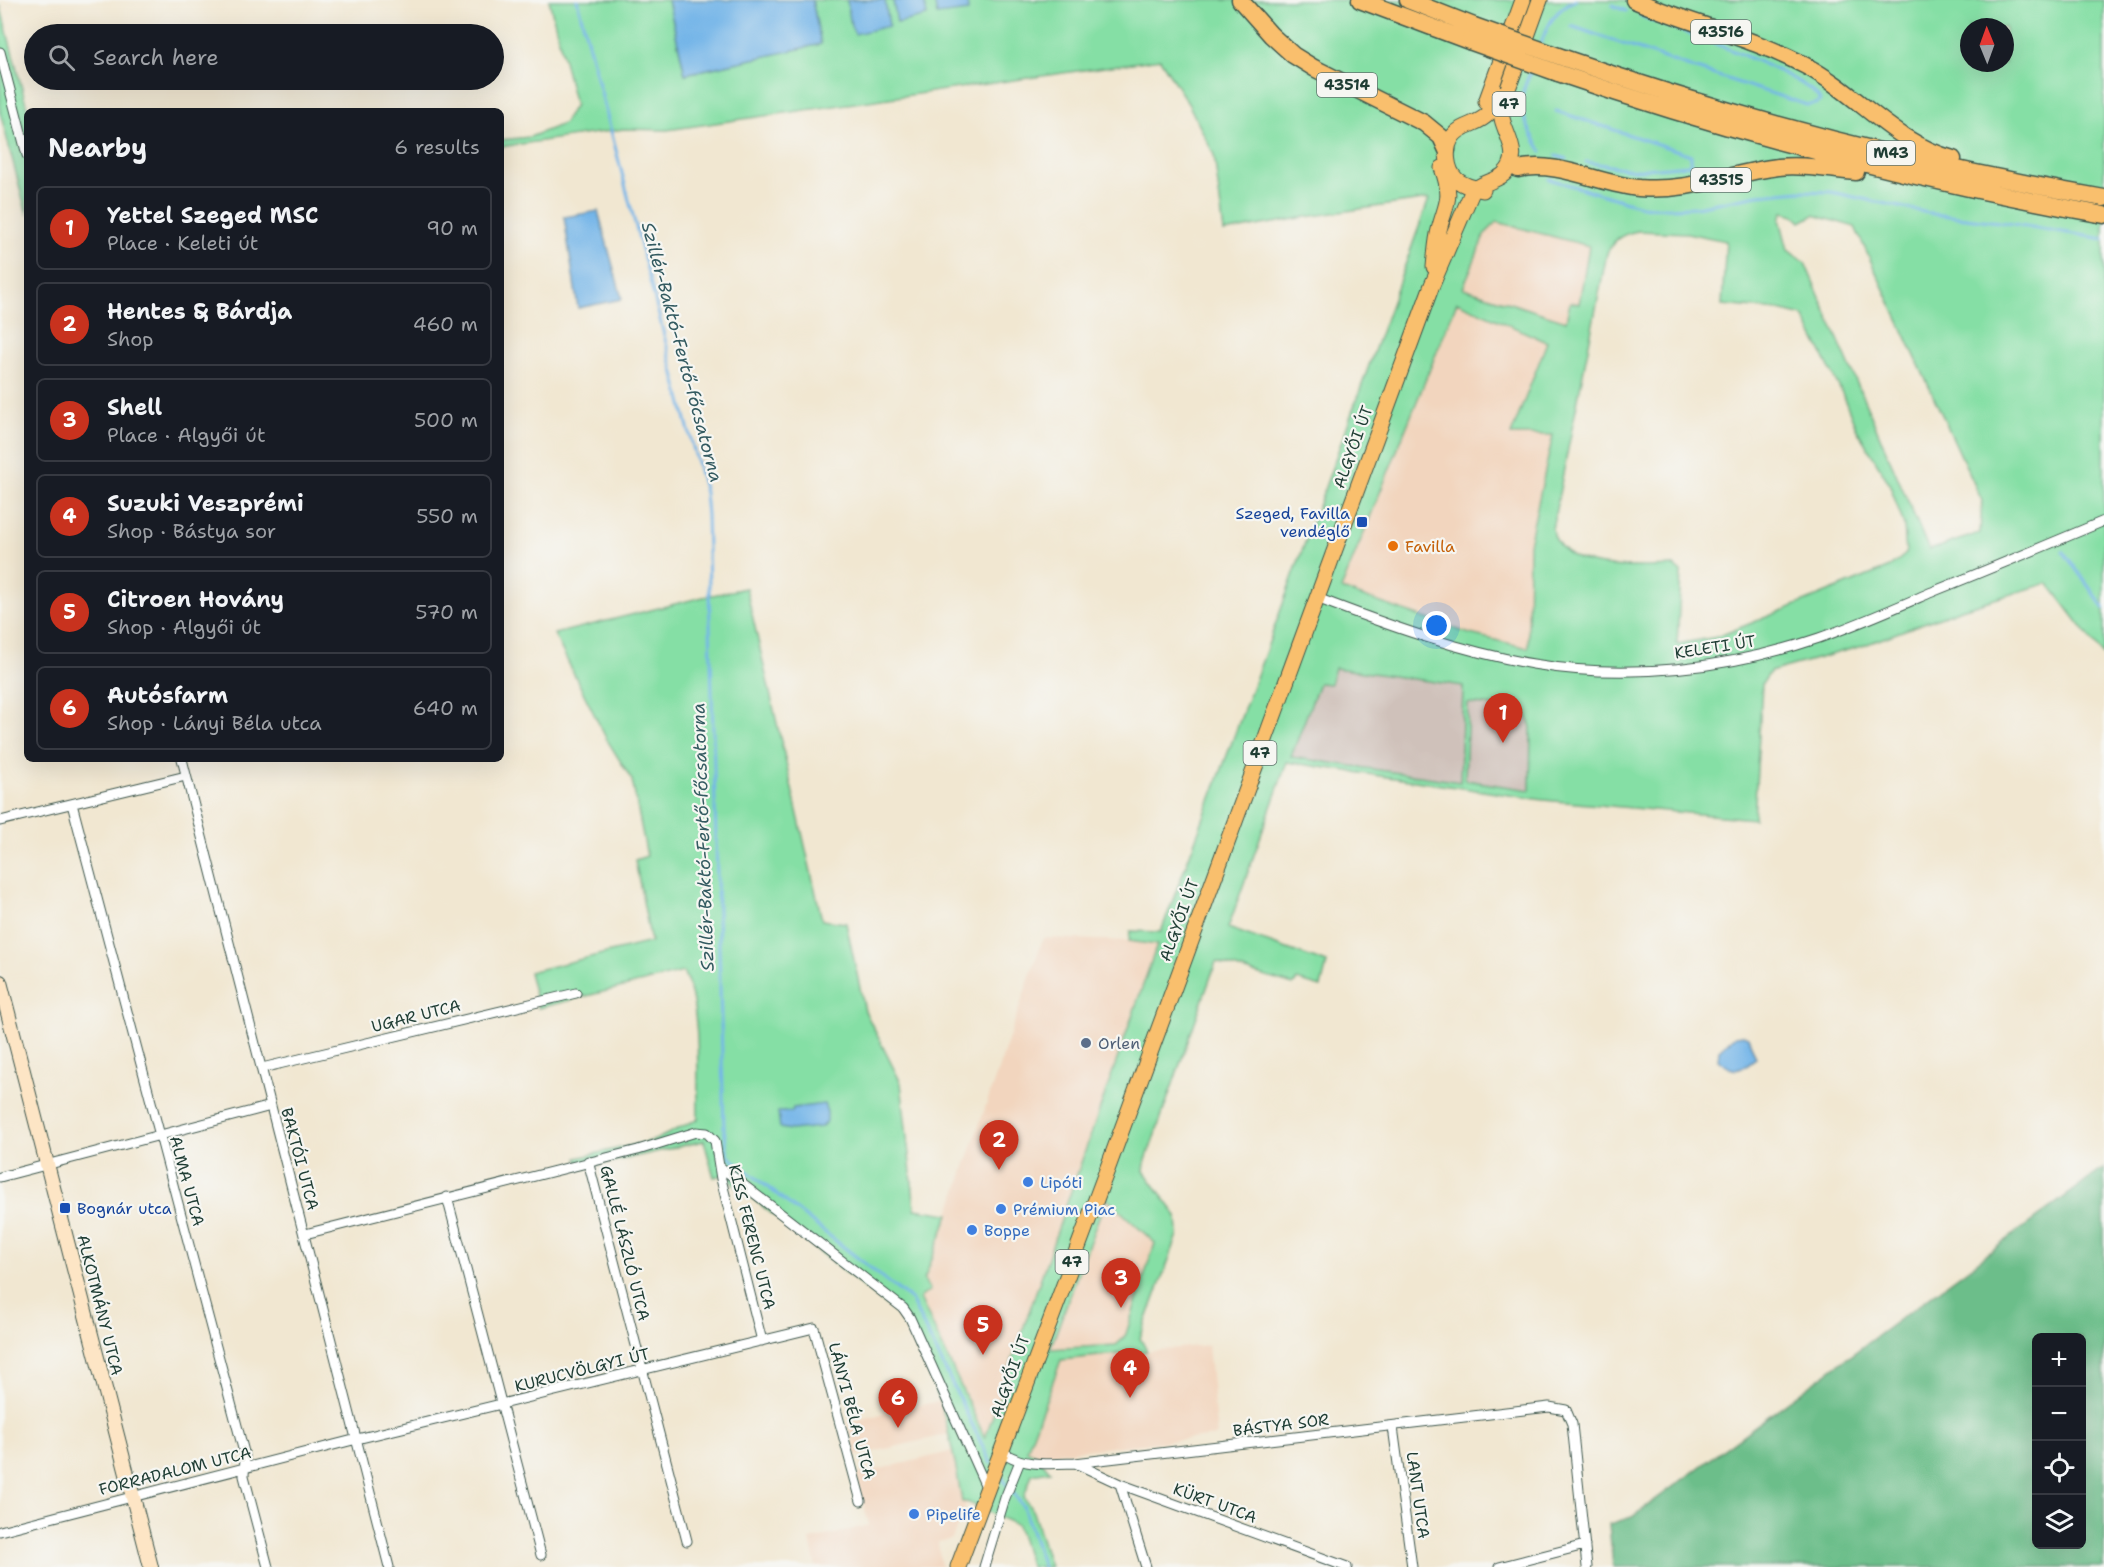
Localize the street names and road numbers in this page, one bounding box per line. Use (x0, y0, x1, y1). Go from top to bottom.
road number: 43516 (1691, 20, 1751, 44)
road number: 43514 (1317, 73, 1377, 97)
road number: 47 (1492, 92, 1526, 116)
road number: M43 (1867, 141, 1915, 165)
road number: 43515 (1691, 168, 1751, 192)
street label: ALGYŐI ÚT (1328, 403, 1378, 491)
street label: KELETI ÚT (1673, 630, 1757, 664)
road number: 47 (1244, 741, 1276, 765)
street label: ALGYŐI ÚT (1154, 876, 1204, 964)
street label: UGAR UTCA (369, 995, 463, 1037)
street label: BAKTÓI UTCA (276, 1105, 324, 1213)
street label: ALMA UTCA (165, 1133, 209, 1229)
street label: KISS FERENC UTCA (724, 1162, 780, 1312)
street label: GALLÉ LÁSZLÓ UTCA (596, 1163, 654, 1323)
street label: ALKOTMÁNY UTCA (72, 1232, 128, 1378)
road number: 47 (1056, 1250, 1088, 1274)
street label: ALGYŐI ÚT (985, 1332, 1035, 1420)
street label: LÁNYI BÉLA UTCA (824, 1340, 880, 1482)
street label: KURUCVÖLGYI ÚT (512, 1343, 652, 1397)
street label: BÁSTYA SOR (1232, 1409, 1330, 1441)
street label: FORRADALOM UTCA (97, 1442, 253, 1500)
street label: LANT UTCA (1402, 1450, 1434, 1540)
street label: KÜRT UTCA (1170, 1478, 1260, 1528)

